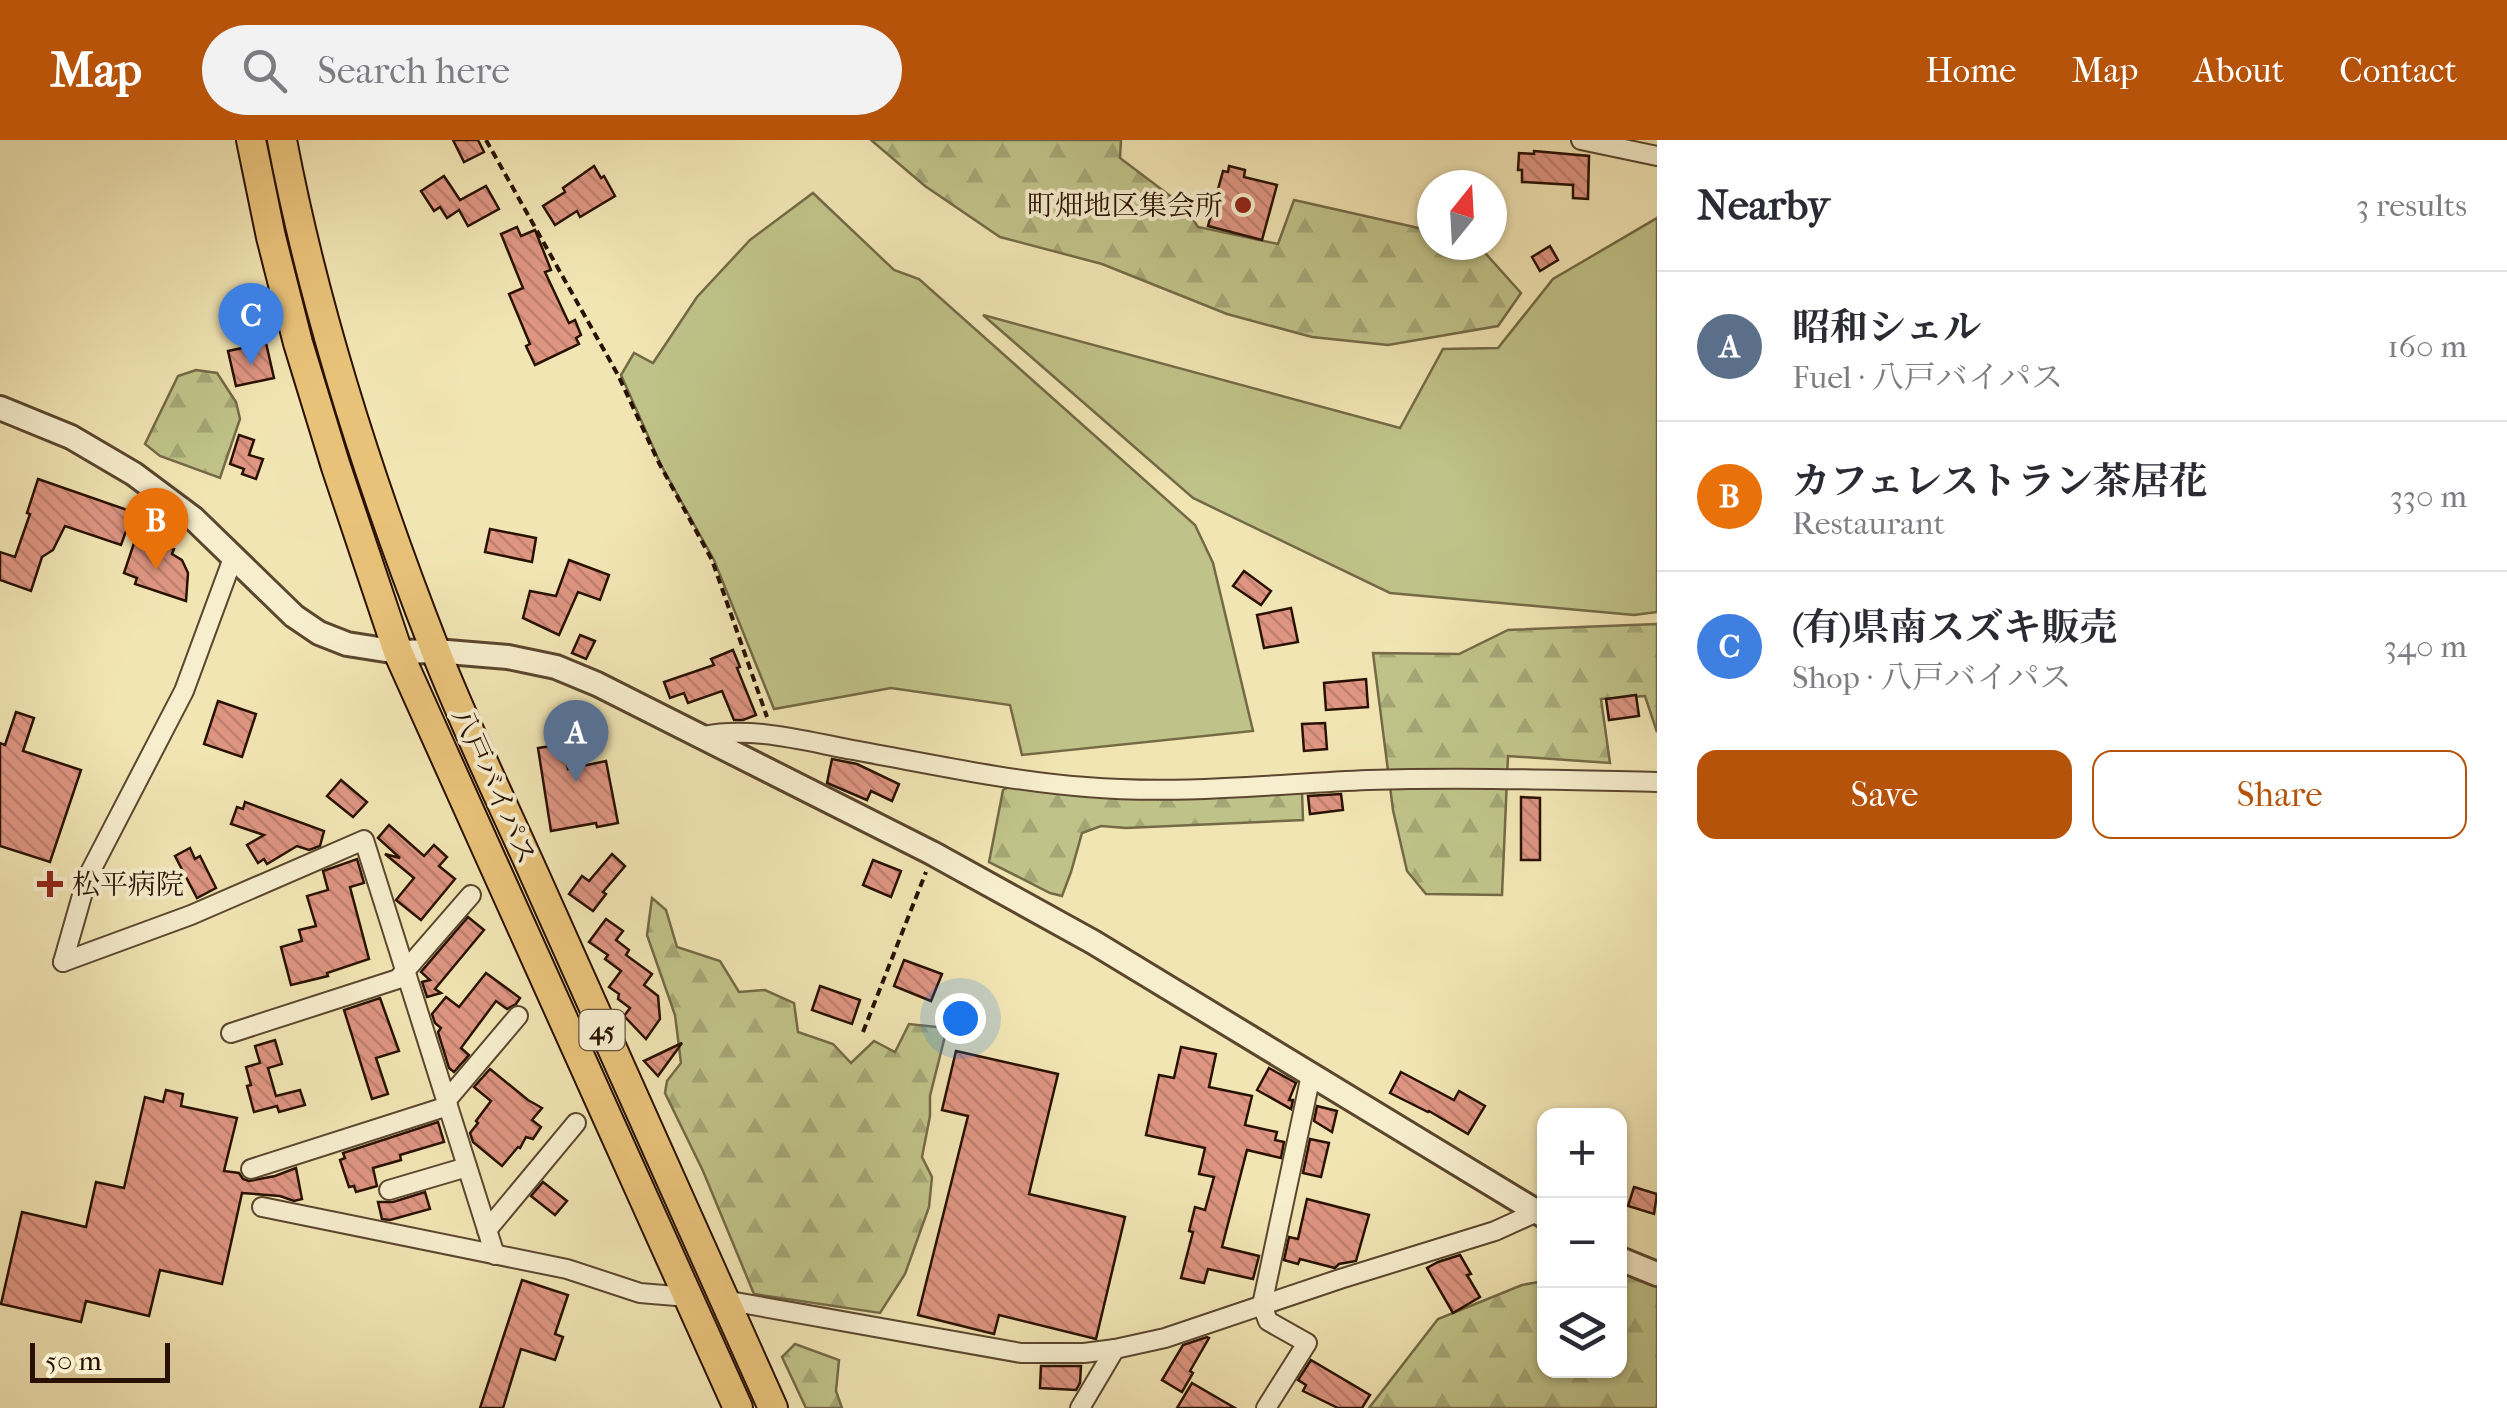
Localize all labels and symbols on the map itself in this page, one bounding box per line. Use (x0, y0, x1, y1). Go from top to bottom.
north arrow (1417, 170, 1507, 260)
place label: 町畑地区集会所 (1027, 189, 1223, 222)
marker: 町畑地区集会所 (1232, 194, 1254, 216)
pin: C (218, 282, 284, 365)
pin: B (124, 488, 188, 570)
pin: A (544, 700, 608, 782)
street label: 八戸バイパス (445, 703, 544, 869)
place label: 松平病院 (72, 868, 184, 901)
marker: 松平病院 (37, 871, 63, 897)
your location (935, 993, 986, 1044)
road number: 45 (580, 1010, 624, 1050)
scale bar (30, 1338, 170, 1382)

